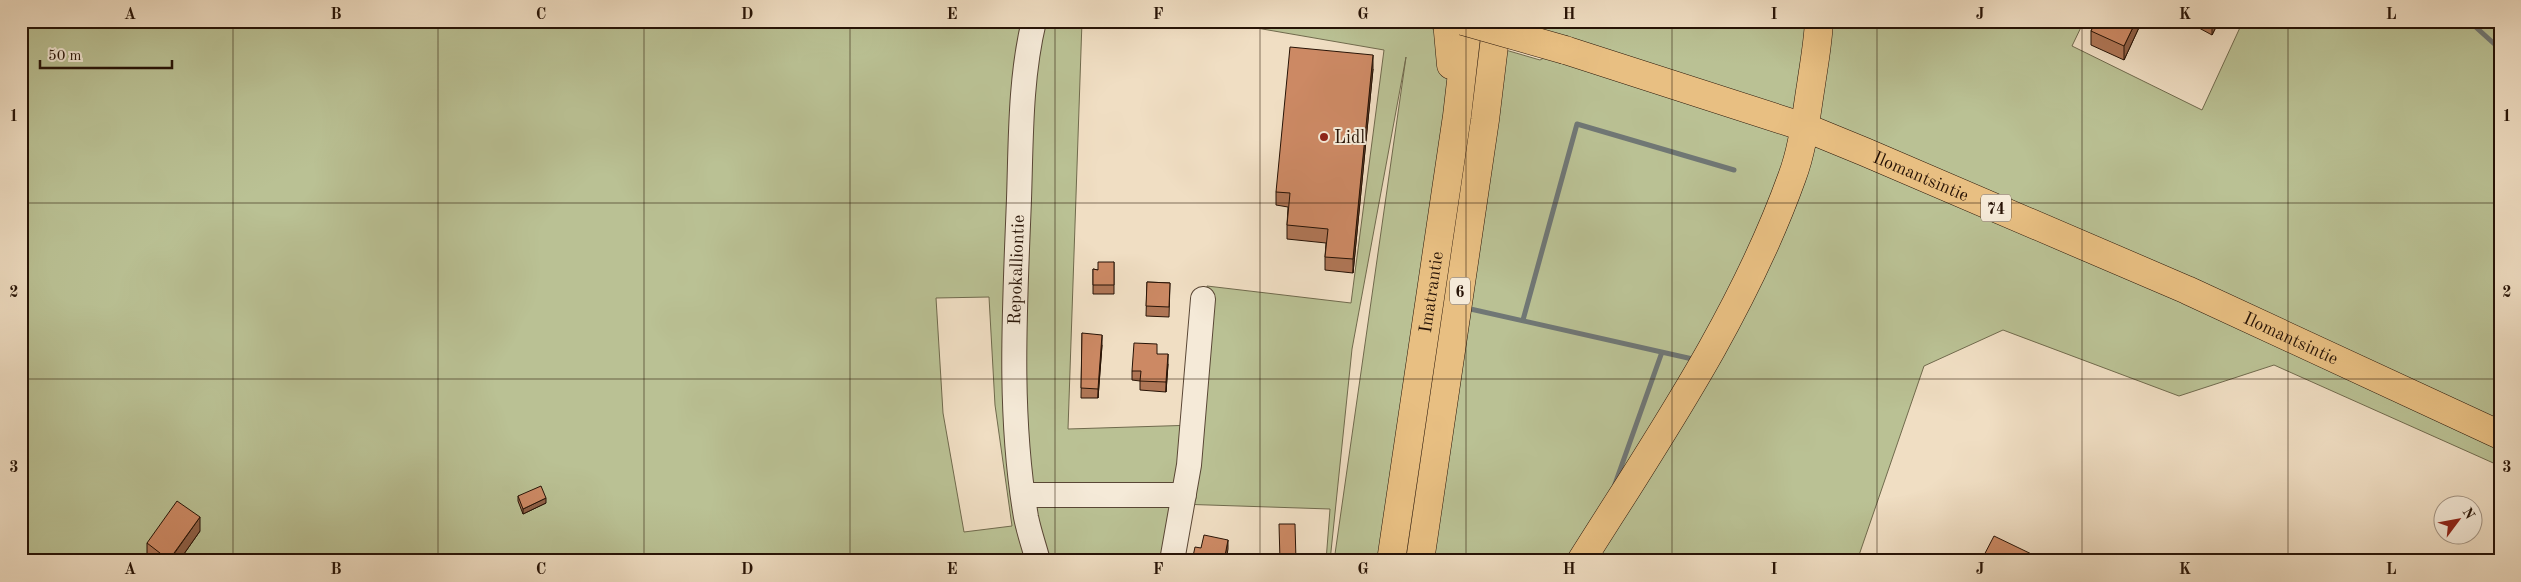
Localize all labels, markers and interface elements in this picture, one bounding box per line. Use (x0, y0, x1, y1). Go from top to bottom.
text: A (124, 7, 136, 23)
text: B (330, 7, 342, 23)
text: C (536, 7, 546, 23)
text: D (741, 7, 753, 23)
text: E (946, 7, 958, 23)
text: F (1153, 7, 1164, 23)
text: G (1357, 7, 1369, 23)
text: H (1562, 7, 1576, 23)
text: I (1770, 7, 1778, 23)
text: J (1976, 7, 1985, 23)
text: K (2179, 7, 2191, 23)
text: L (2386, 7, 2397, 23)
scale bar (40, 38, 172, 70)
text: 50 m (48, 49, 82, 64)
text: 1 (9, 109, 19, 125)
text: 1 (2502, 109, 2512, 125)
place label: Lidl (1334, 129, 1365, 147)
marker: Lidl (1318, 131, 1330, 143)
street label: Ilomantsintie (1870, 149, 1971, 205)
road number: 74 (1981, 194, 2011, 222)
street label: Repokalliontie (1006, 215, 1028, 325)
street label: Imatrantie (1417, 250, 1447, 334)
road number: 6 (1450, 278, 1470, 304)
text: 2 (9, 285, 19, 301)
text: 2 (2502, 285, 2512, 301)
street label: Ilomantsintie (2241, 309, 2341, 369)
text: 3 (9, 460, 19, 476)
text: 3 (2502, 460, 2512, 476)
north arrow (2434, 494, 2484, 544)
text: N (2459, 505, 2477, 522)
text: A (124, 562, 136, 578)
text: B (330, 562, 342, 578)
text: C (536, 562, 546, 578)
text: D (741, 562, 753, 578)
text: E (946, 562, 958, 578)
text: F (1153, 562, 1164, 578)
text: G (1357, 562, 1369, 578)
text: H (1562, 562, 1576, 578)
text: I (1770, 562, 1778, 578)
text: J (1976, 562, 1985, 578)
text: K (2179, 562, 2191, 578)
text: L (2386, 562, 2397, 578)

